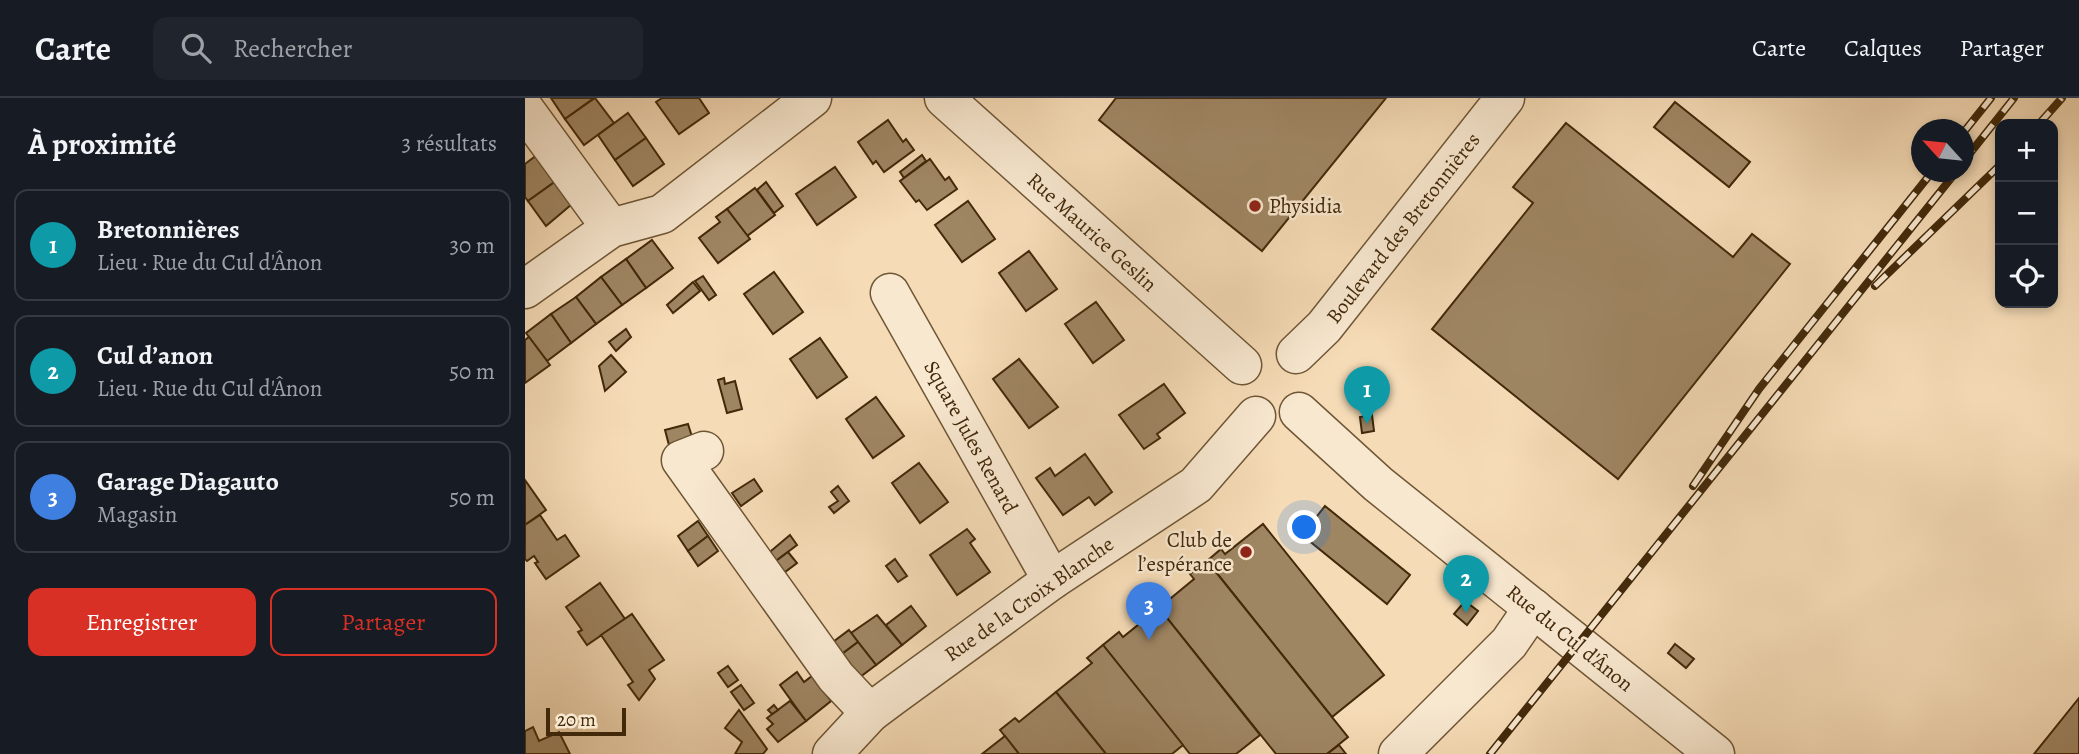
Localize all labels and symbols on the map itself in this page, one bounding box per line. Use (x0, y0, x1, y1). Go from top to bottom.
north arrow (1911, 119, 1974, 182)
street label: Boulevard des Bretonnières (1320, 127, 1486, 329)
street label: Rue Maurice Geslin (1021, 166, 1163, 298)
place label: Physidia (1269, 192, 1342, 220)
marker: Physidia (1247, 198, 1263, 214)
street label: Square Jules Renard (917, 356, 1025, 519)
pin: 1 (1344, 366, 1390, 424)
your location (1287, 510, 1321, 544)
place label: Club de l’espérance (1138, 526, 1232, 578)
street label: Rue de la Croix Blanche (939, 530, 1119, 668)
marker: Club de l’espérance (1238, 544, 1254, 560)
pin: 2 (1443, 555, 1489, 613)
street label: Rue du Cul d'Ânon (1501, 578, 1639, 698)
pin: 3 (1126, 582, 1172, 640)
scale bar (546, 705, 627, 737)

